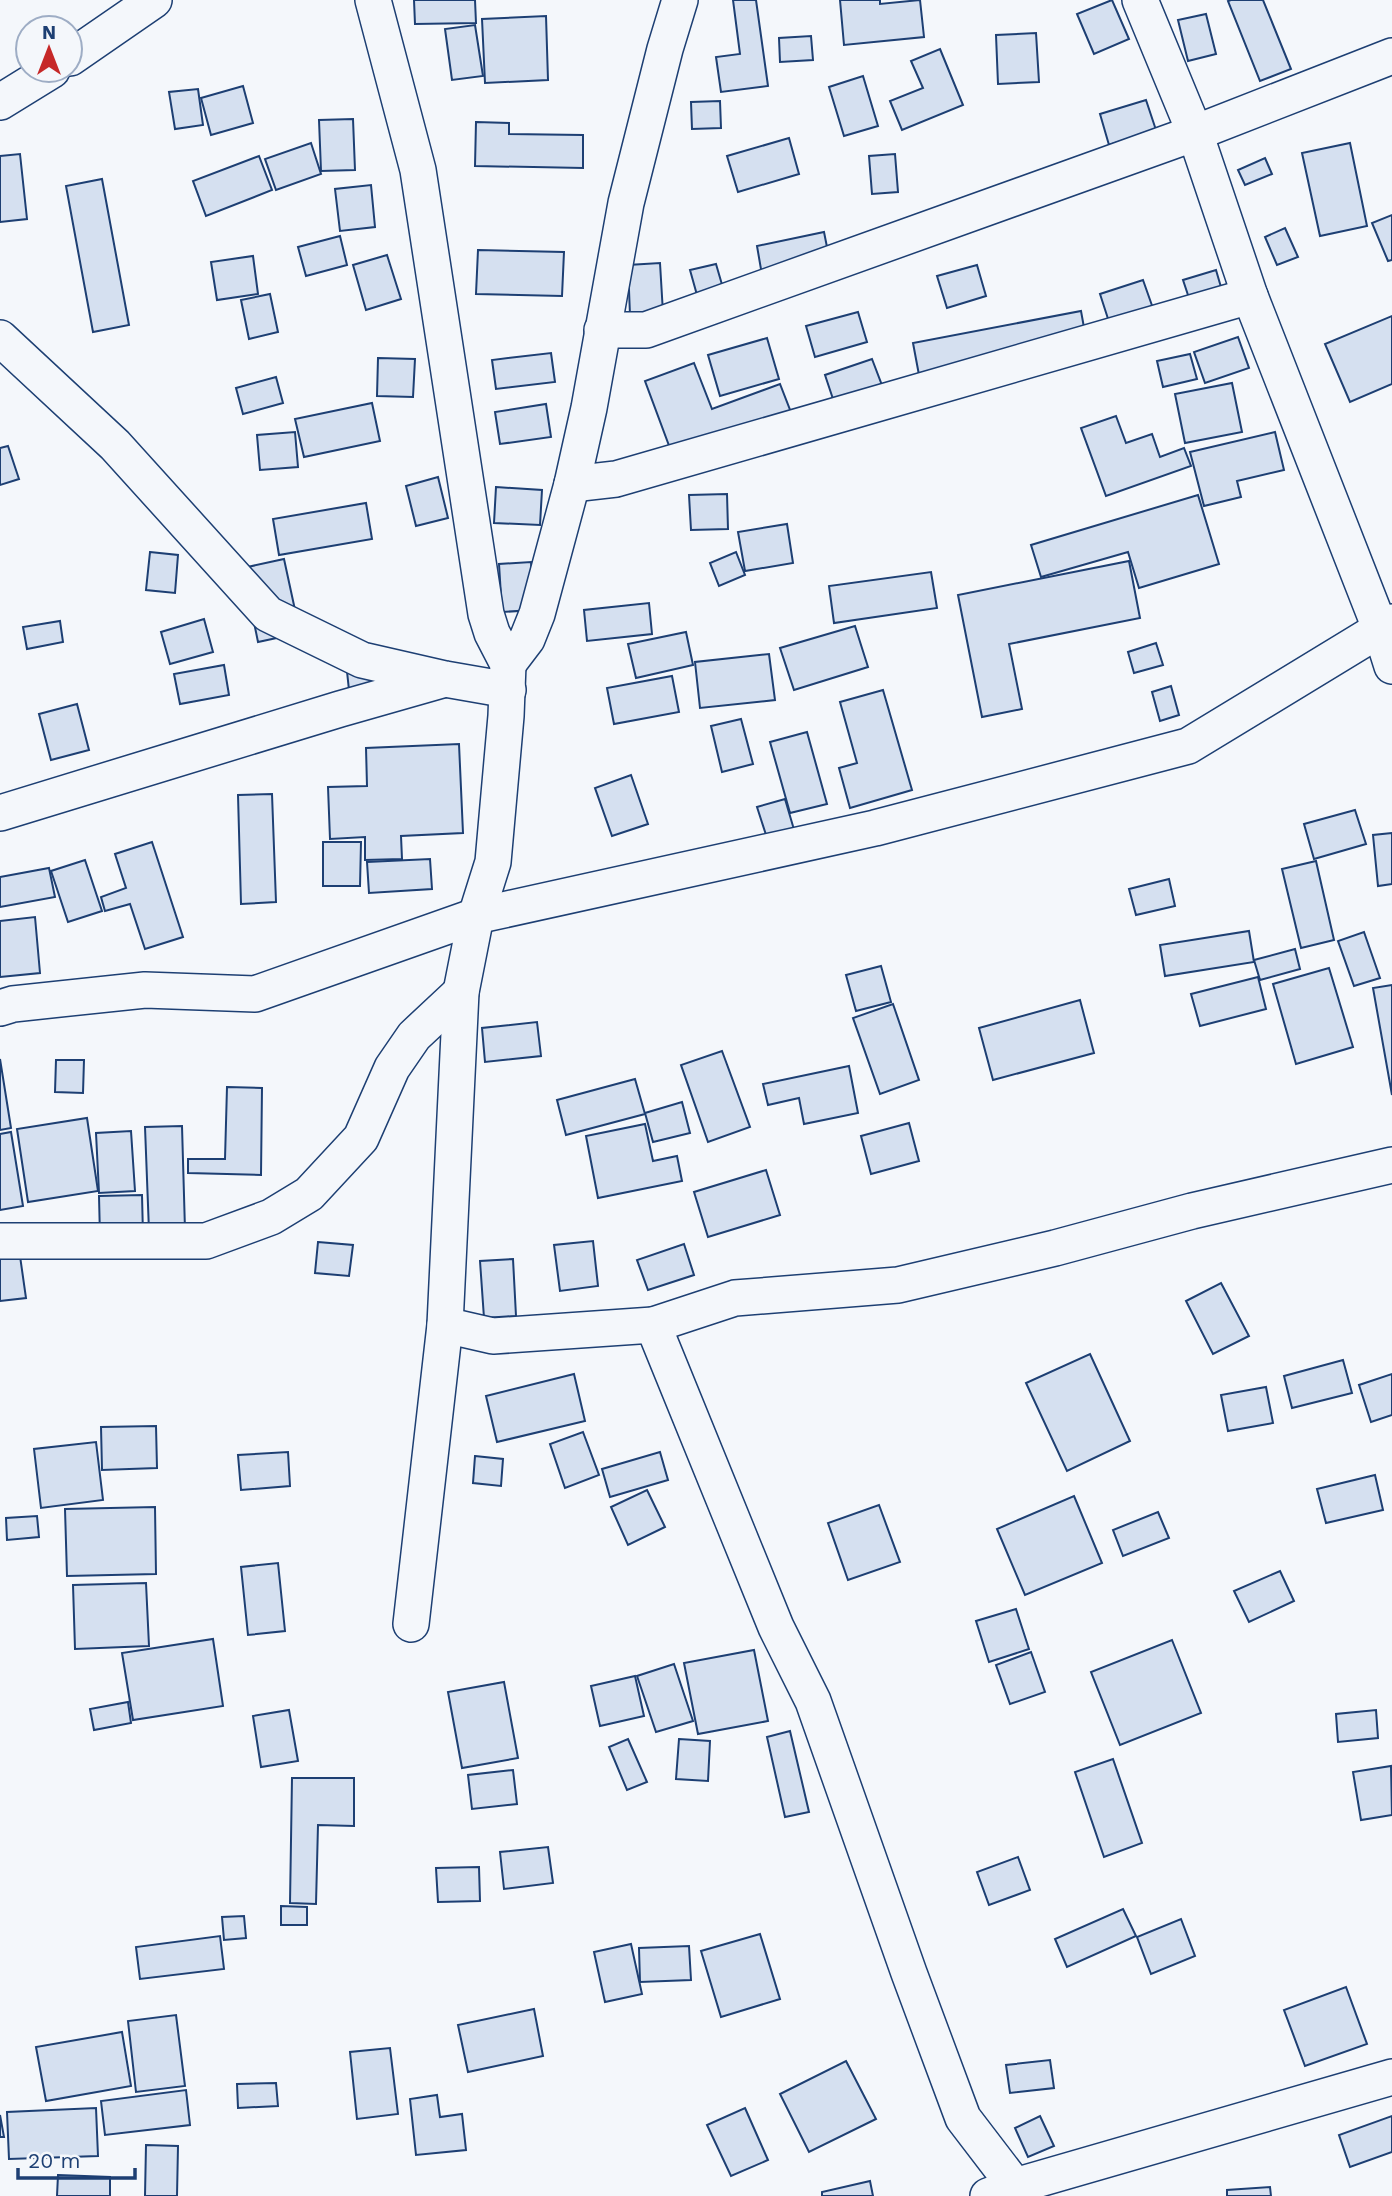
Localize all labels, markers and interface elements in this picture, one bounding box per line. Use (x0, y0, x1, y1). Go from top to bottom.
north arrow (14, 14, 84, 84)
text: N (42, 21, 56, 44)
scale bar (18, 2136, 135, 2180)
text: 20 m (28, 2148, 80, 2173)

